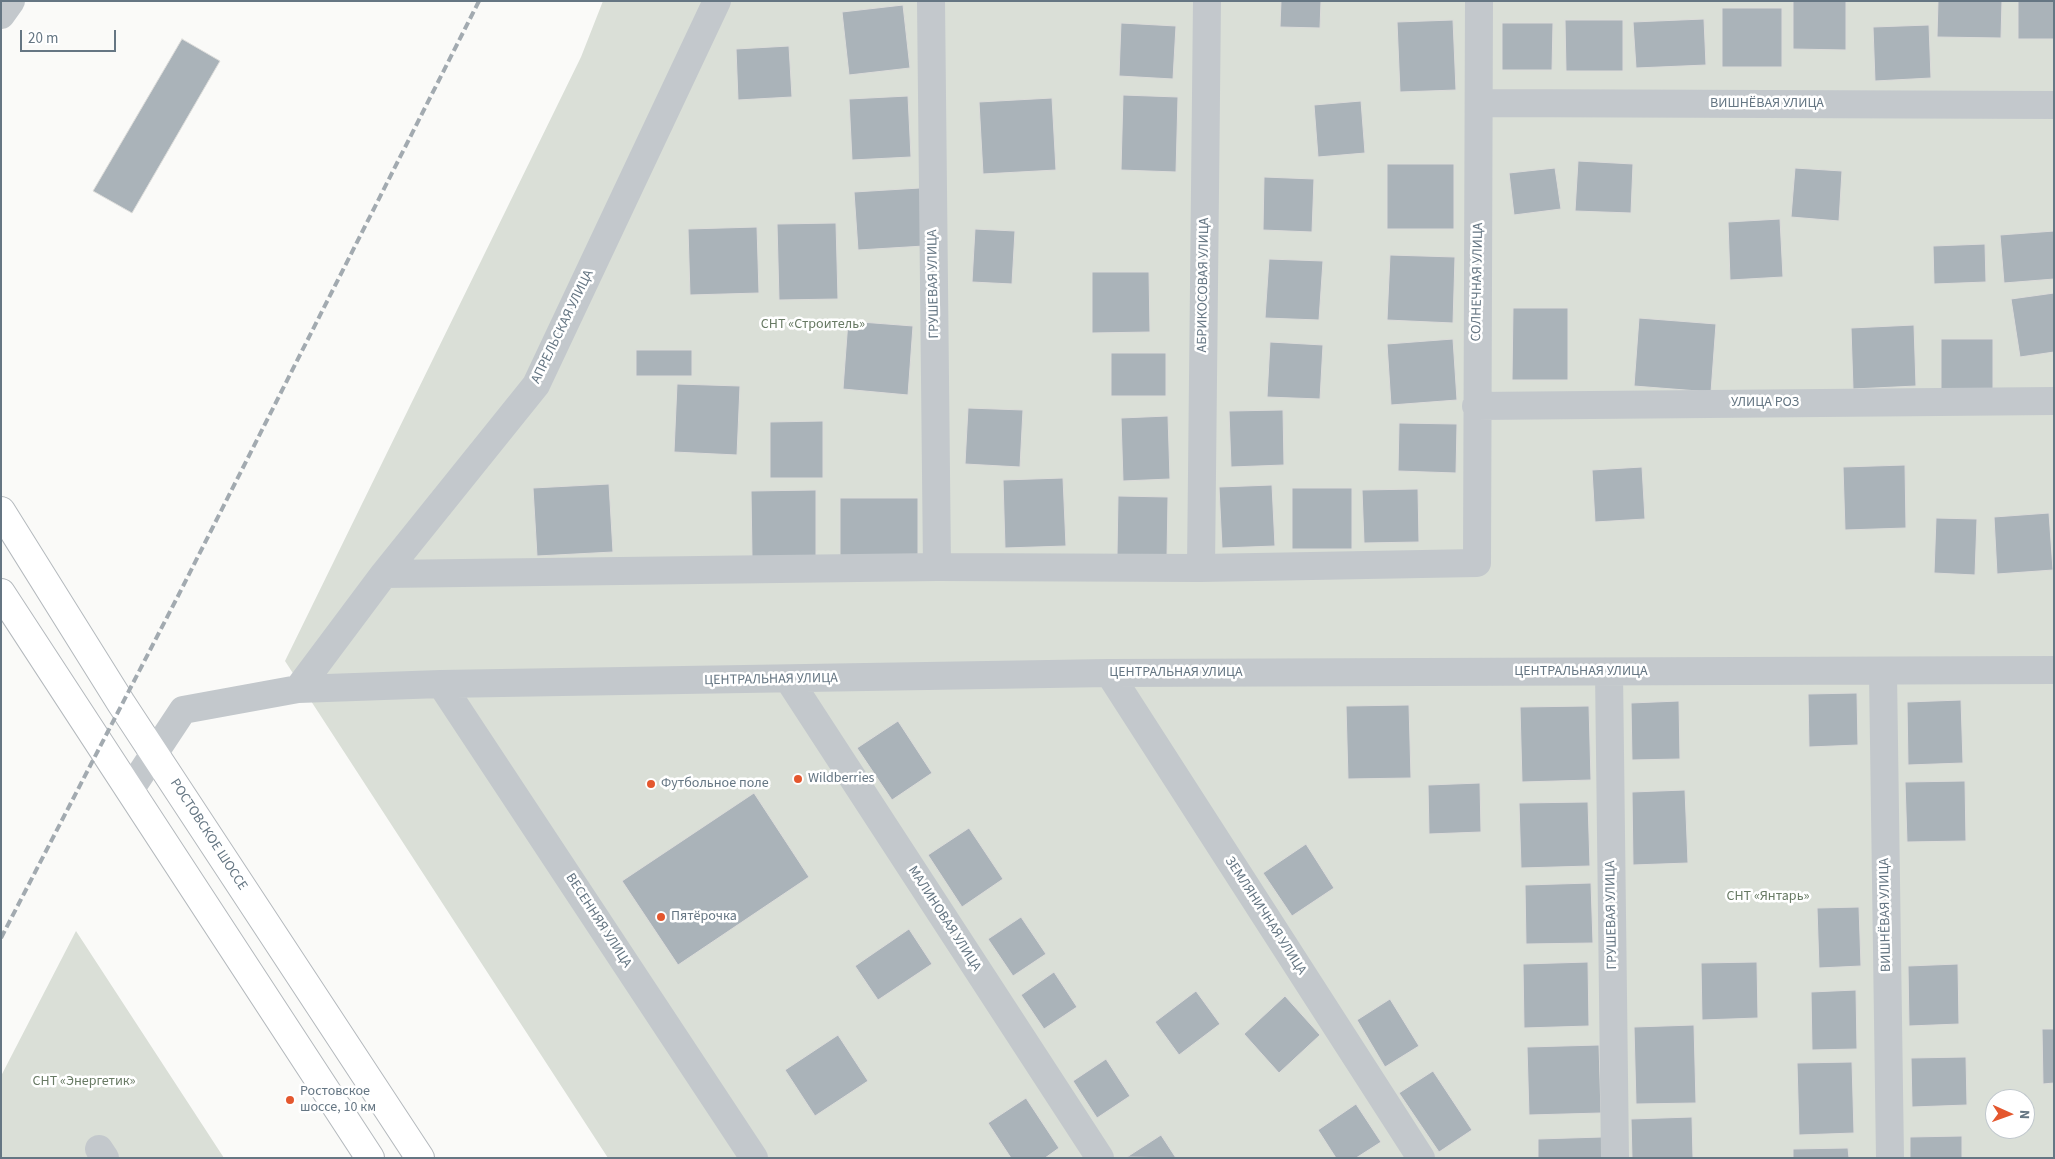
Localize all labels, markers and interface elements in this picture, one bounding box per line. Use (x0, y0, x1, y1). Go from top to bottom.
scale bar (22, 20, 119, 52)
text: 20 m (28, 28, 58, 49)
street label: ВИШНЁВАЯ УЛИЦА (1710, 96, 1824, 112)
street label: АБРИКОСОВАЯ УЛИЦА (1194, 217, 1214, 353)
street label: СОЛНЕЧНАЯ УЛИЦА (1469, 222, 1487, 342)
street label: ГРУШЕВАЯ УЛИЦА (925, 229, 943, 339)
street label: АПРЕЛЬСКАЯ УЛИЦА (528, 267, 598, 387)
park label: СНТ «Строитель» (761, 317, 865, 333)
street label: УЛИЦА РОЗ (1731, 395, 1799, 411)
street label: ЦЕНТРАЛЬНАЯ УЛИЦА (1514, 664, 1648, 680)
street label: ЦЕНТРАЛЬНАЯ УЛИЦА (1109, 665, 1243, 681)
street label: ЦЕНТРАЛЬНАЯ УЛИЦА (704, 670, 838, 690)
place label: Wildberries (808, 771, 874, 787)
marker: Wildberries (792, 773, 804, 785)
street label: РОСТОВСКОЕ ШОССЕ (166, 776, 250, 894)
place label: Футбольное поле (661, 776, 769, 792)
marker: Футбольное поле (645, 778, 657, 790)
street label: ЗЕМЛЯНИЧНАЯ УЛИЦА (1220, 854, 1310, 978)
street label: ВИШНЁВАЯ УЛИЦА (1877, 858, 1895, 972)
street label: ГРУШЕВАЯ УЛИЦА (1603, 860, 1621, 970)
street label: МАЛИНОВАЯ УЛИЦА (904, 863, 984, 975)
street label: ВЕСЕННЯЯ УЛИЦА (561, 871, 635, 971)
park label: СНТ «Янтарь» (1726, 889, 1810, 905)
place label: Пятёрочка (671, 909, 737, 925)
marker: Пятёрочка (655, 911, 667, 923)
park label: СНТ «Энергетик» (33, 1074, 135, 1090)
place label: Ростовское шоссе, 10 км (300, 1084, 376, 1116)
north arrow (1985, 1089, 2035, 1139)
marker: Ростовское шоссе, 10 км (284, 1094, 296, 1106)
text: N (2014, 1109, 2034, 1119)

